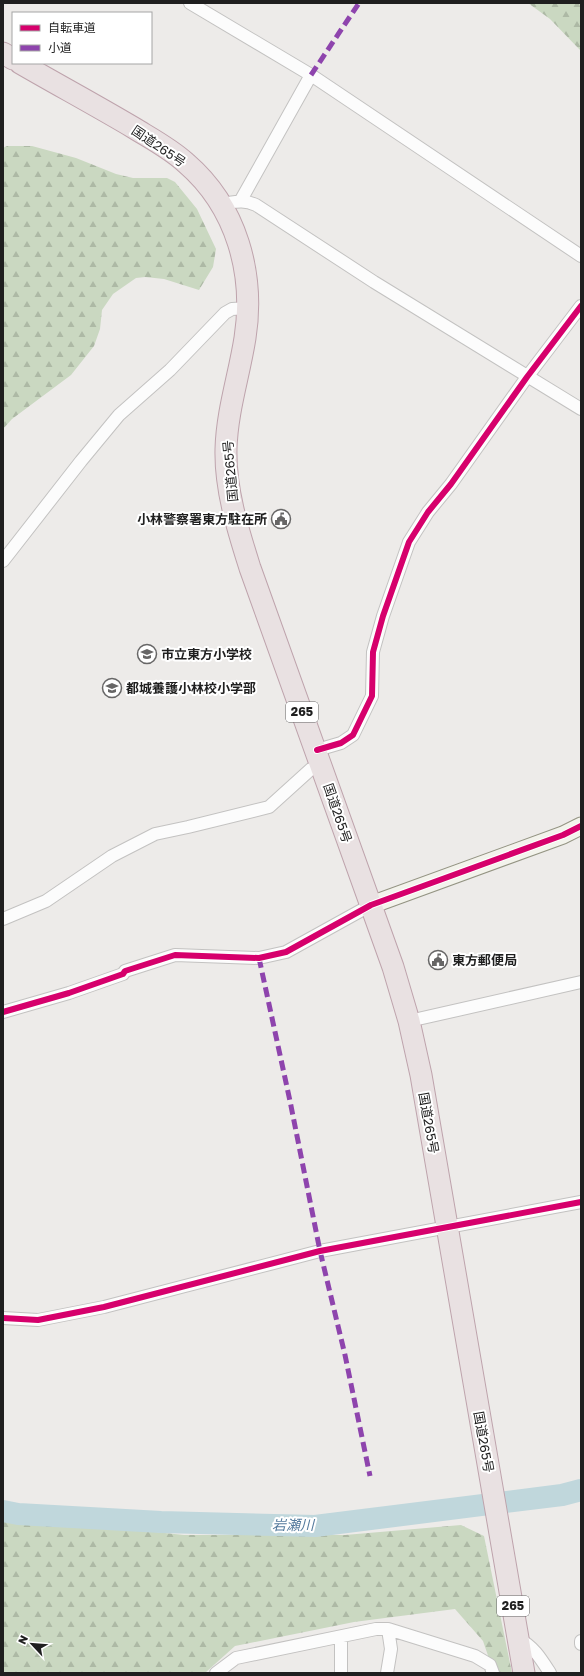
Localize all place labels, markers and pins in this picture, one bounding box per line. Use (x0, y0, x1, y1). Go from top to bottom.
public building icon: 小林警察署東方駐在所 (270, 508, 292, 530)
place label: 小林警察署東方駐在所 (137, 511, 267, 527)
school or university icon: 市立東方小学校 (136, 643, 158, 665)
place label: 市立東方小学校 (161, 646, 252, 662)
school or university icon: 都城養護小林校小学部 (101, 677, 123, 699)
place label: 都城養護小林校小学部 (126, 680, 256, 696)
public building icon: 東方郵便局 (427, 949, 449, 971)
place label: 東方郵便局 (452, 952, 517, 968)

